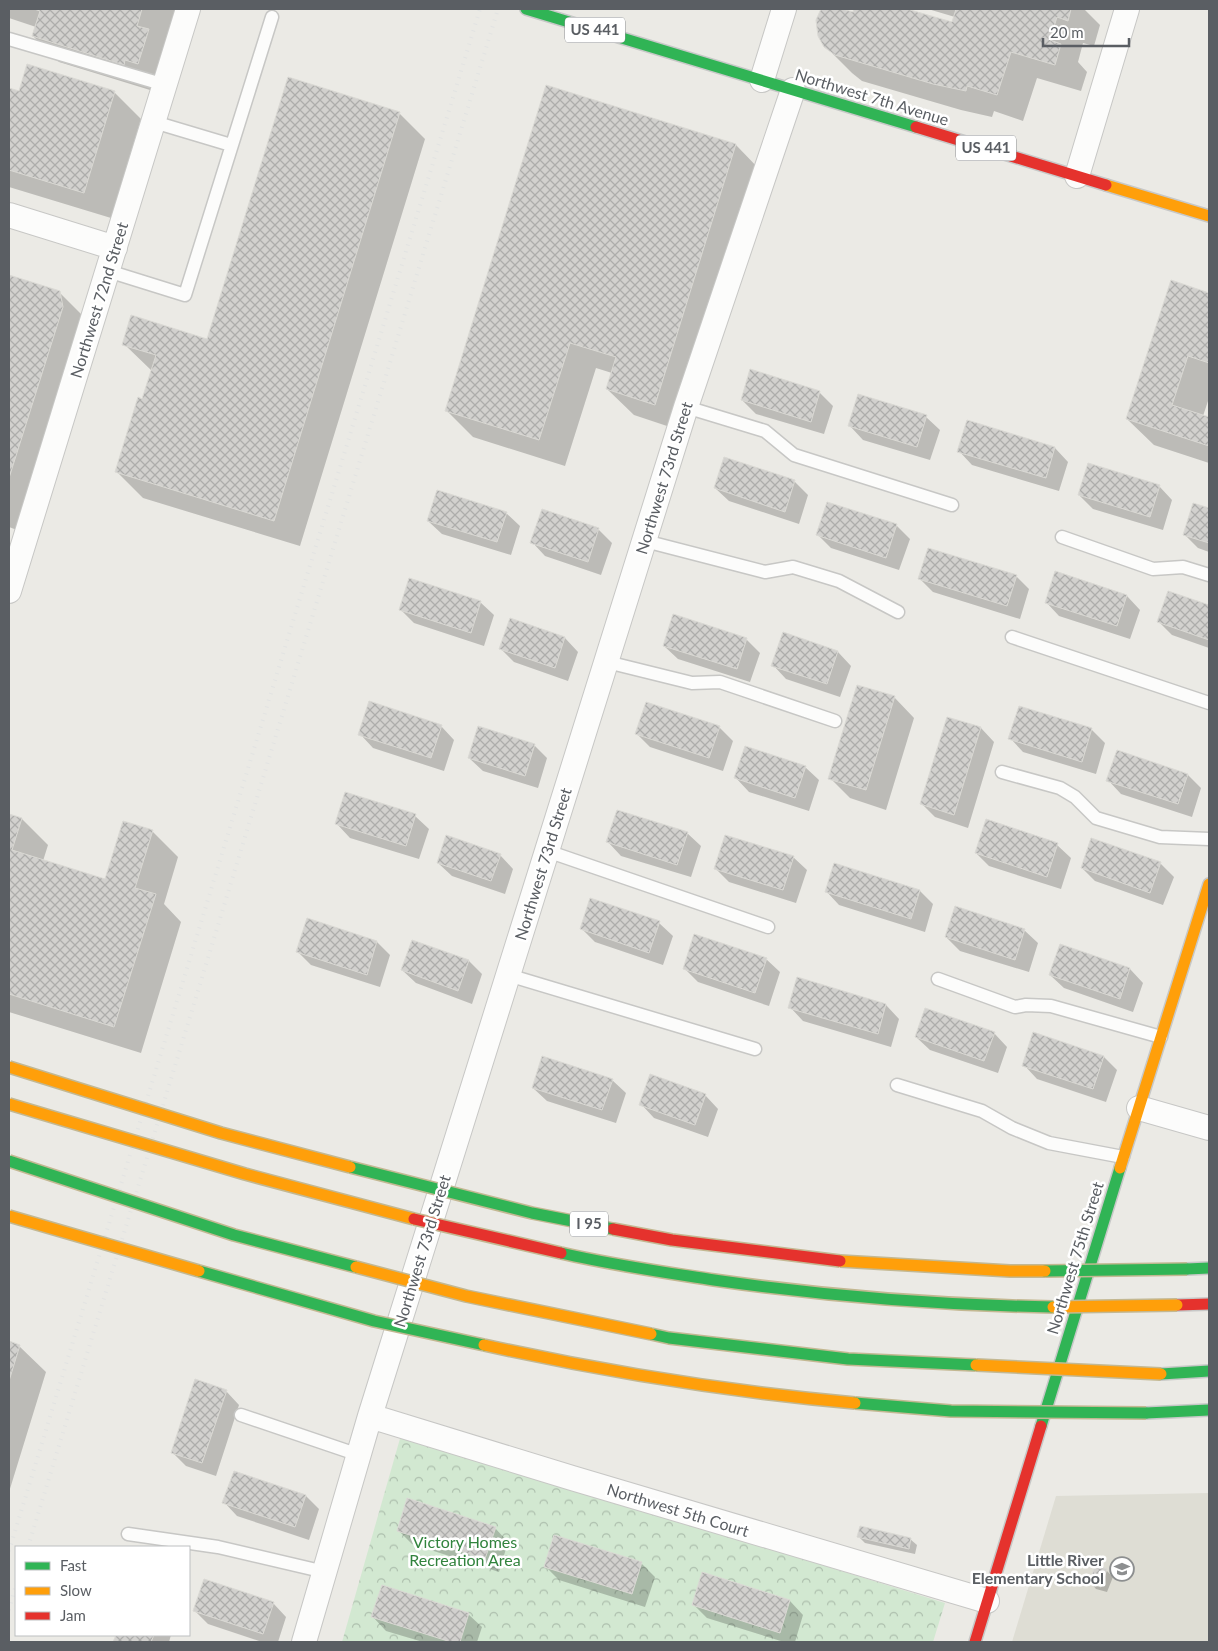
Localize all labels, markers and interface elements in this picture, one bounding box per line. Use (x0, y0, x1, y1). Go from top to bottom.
scale bar (1043, 15, 1129, 47)
road number: US 441 (565, 18, 625, 42)
text: 20 m (1050, 23, 1084, 41)
street label: Northwest 7th Avenue (793, 64, 951, 129)
road number: US 441 (956, 136, 1016, 160)
street label: Northwest 72nd Street (66, 219, 131, 380)
street label: Northwest 73rd Street (631, 399, 696, 556)
street label: Northwest 73rd Street (510, 785, 575, 942)
street label: Northwest 73rd Street (389, 1172, 454, 1329)
street label: Northwest 75th Street (1042, 1179, 1107, 1336)
road number: I 95 (570, 1212, 608, 1236)
street label: Northwest 5th Court (605, 1479, 752, 1540)
park label: Victory Homes Recreation Area (409, 1532, 521, 1569)
legend (15, 1546, 190, 1636)
place label: Little River Elementary School (972, 1550, 1104, 1587)
text: Fast (60, 1556, 87, 1574)
school or university icon: Little River Elementary School (1109, 1556, 1135, 1582)
text: Slow (60, 1581, 92, 1599)
text: Jam (60, 1606, 86, 1624)

